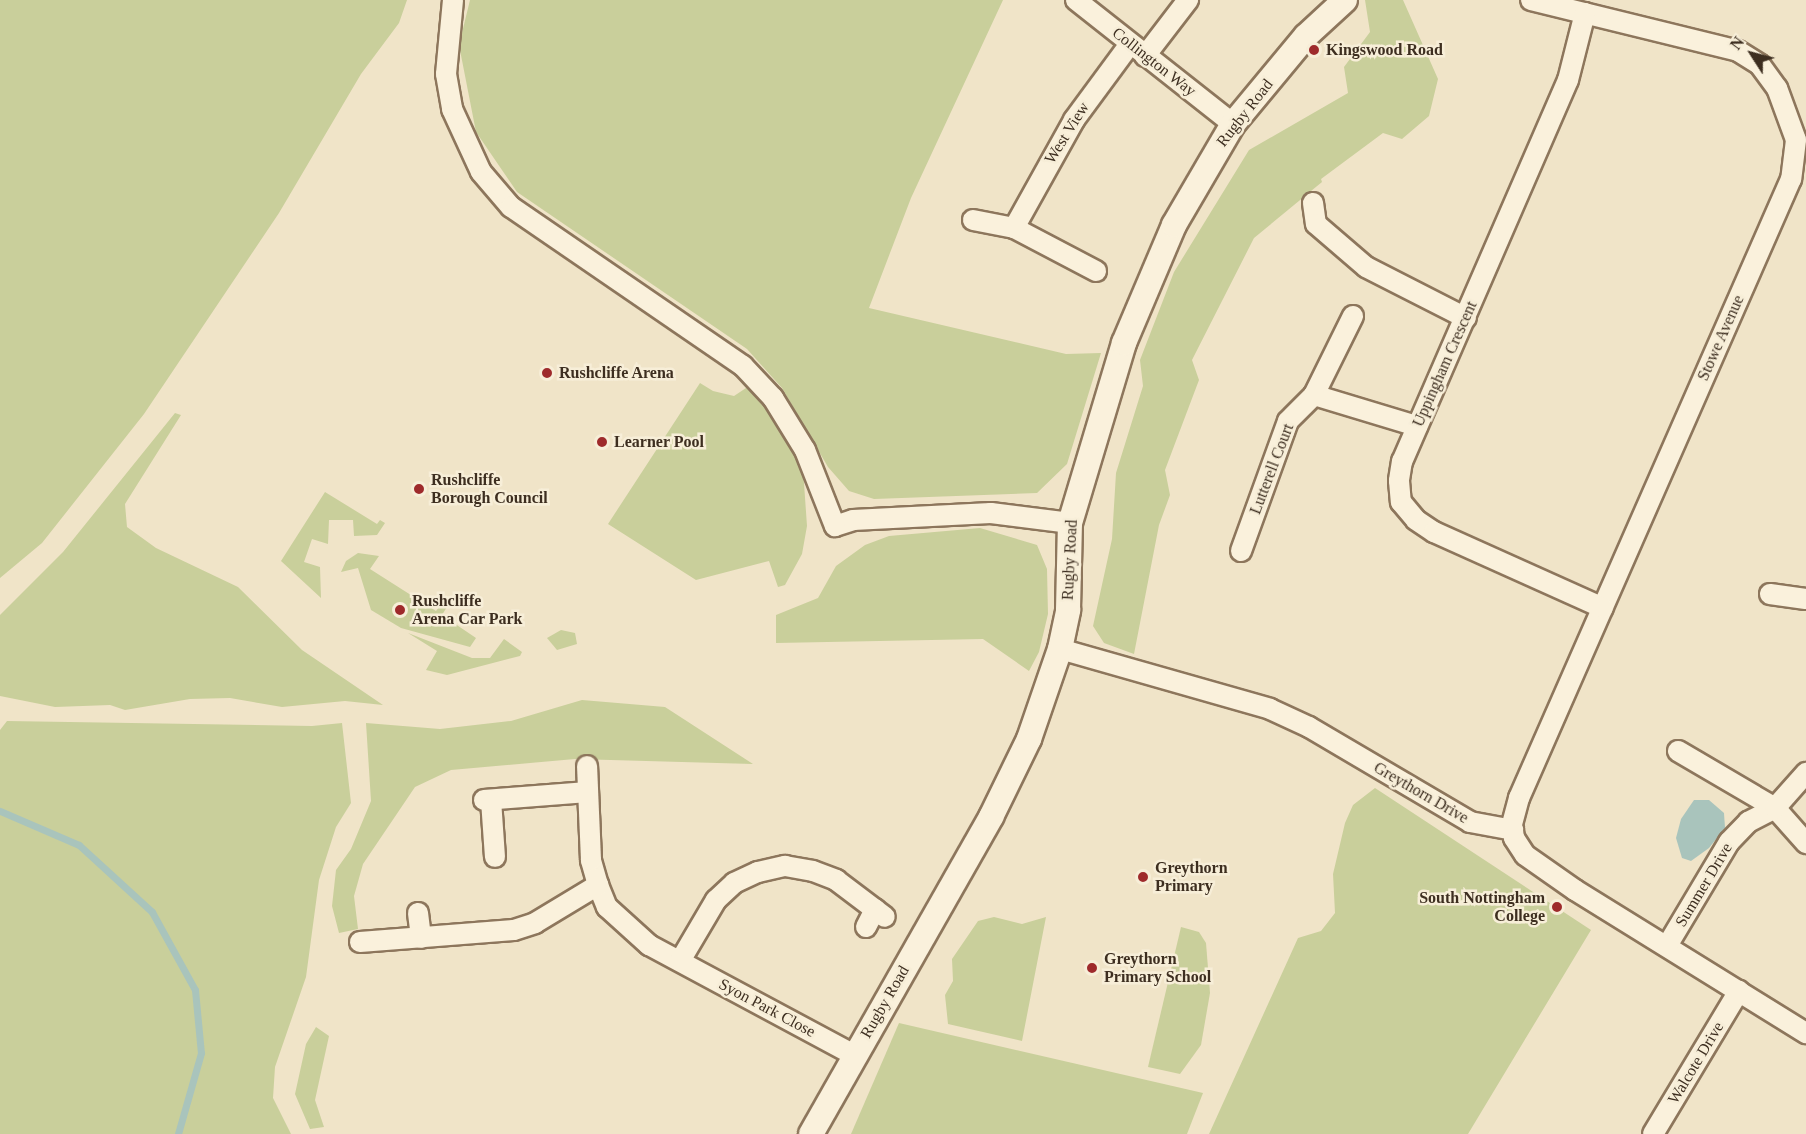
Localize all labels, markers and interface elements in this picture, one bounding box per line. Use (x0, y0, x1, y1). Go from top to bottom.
street label: Collington Way (1108, 23, 1200, 101)
north arrow (1722, 24, 1782, 84)
text: N (1727, 33, 1747, 53)
place label: Kingswood Road (1326, 40, 1443, 60)
marker: Kingswood Road (1307, 43, 1321, 57)
street label: Rugby Road (1213, 75, 1277, 151)
street label: West View (1040, 99, 1094, 167)
street label: Stowe Avenue (1693, 292, 1749, 384)
street label: Uppingham Crescent (1409, 298, 1481, 430)
place label: Rushcliffe Arena (559, 363, 675, 383)
marker: Rushcliffe Arena (540, 366, 554, 380)
street label: Lutterell Court (1246, 421, 1298, 517)
place label: Learner Pool (614, 432, 704, 452)
marker: Learner Pool (595, 435, 609, 449)
place label: Rushcliffe Borough Council (431, 470, 548, 508)
marker: Rushcliffe Borough Council (412, 482, 426, 496)
street label: Rugby Road (1058, 519, 1082, 601)
place label: Rushcliffe Arena Car Park (412, 591, 523, 629)
marker: Rushcliffe Arena Car Park (393, 603, 407, 617)
street label: Greythorn Drive (1370, 758, 1472, 828)
street label: Summer Drive (1671, 839, 1737, 931)
place label: Greythorn Primary (1155, 858, 1228, 896)
marker: Greythorn Primary (1136, 870, 1150, 884)
place label: South Nottingham College (1419, 888, 1545, 926)
marker: South Nottingham College (1550, 900, 1564, 914)
place label: Greythorn Primary School (1104, 949, 1211, 987)
marker: Greythorn Primary School (1085, 961, 1099, 975)
street label: Rugby Road (857, 962, 913, 1042)
street label: Syon Park Close (715, 974, 819, 1042)
street label: Walcote Drive (1664, 1018, 1728, 1108)

